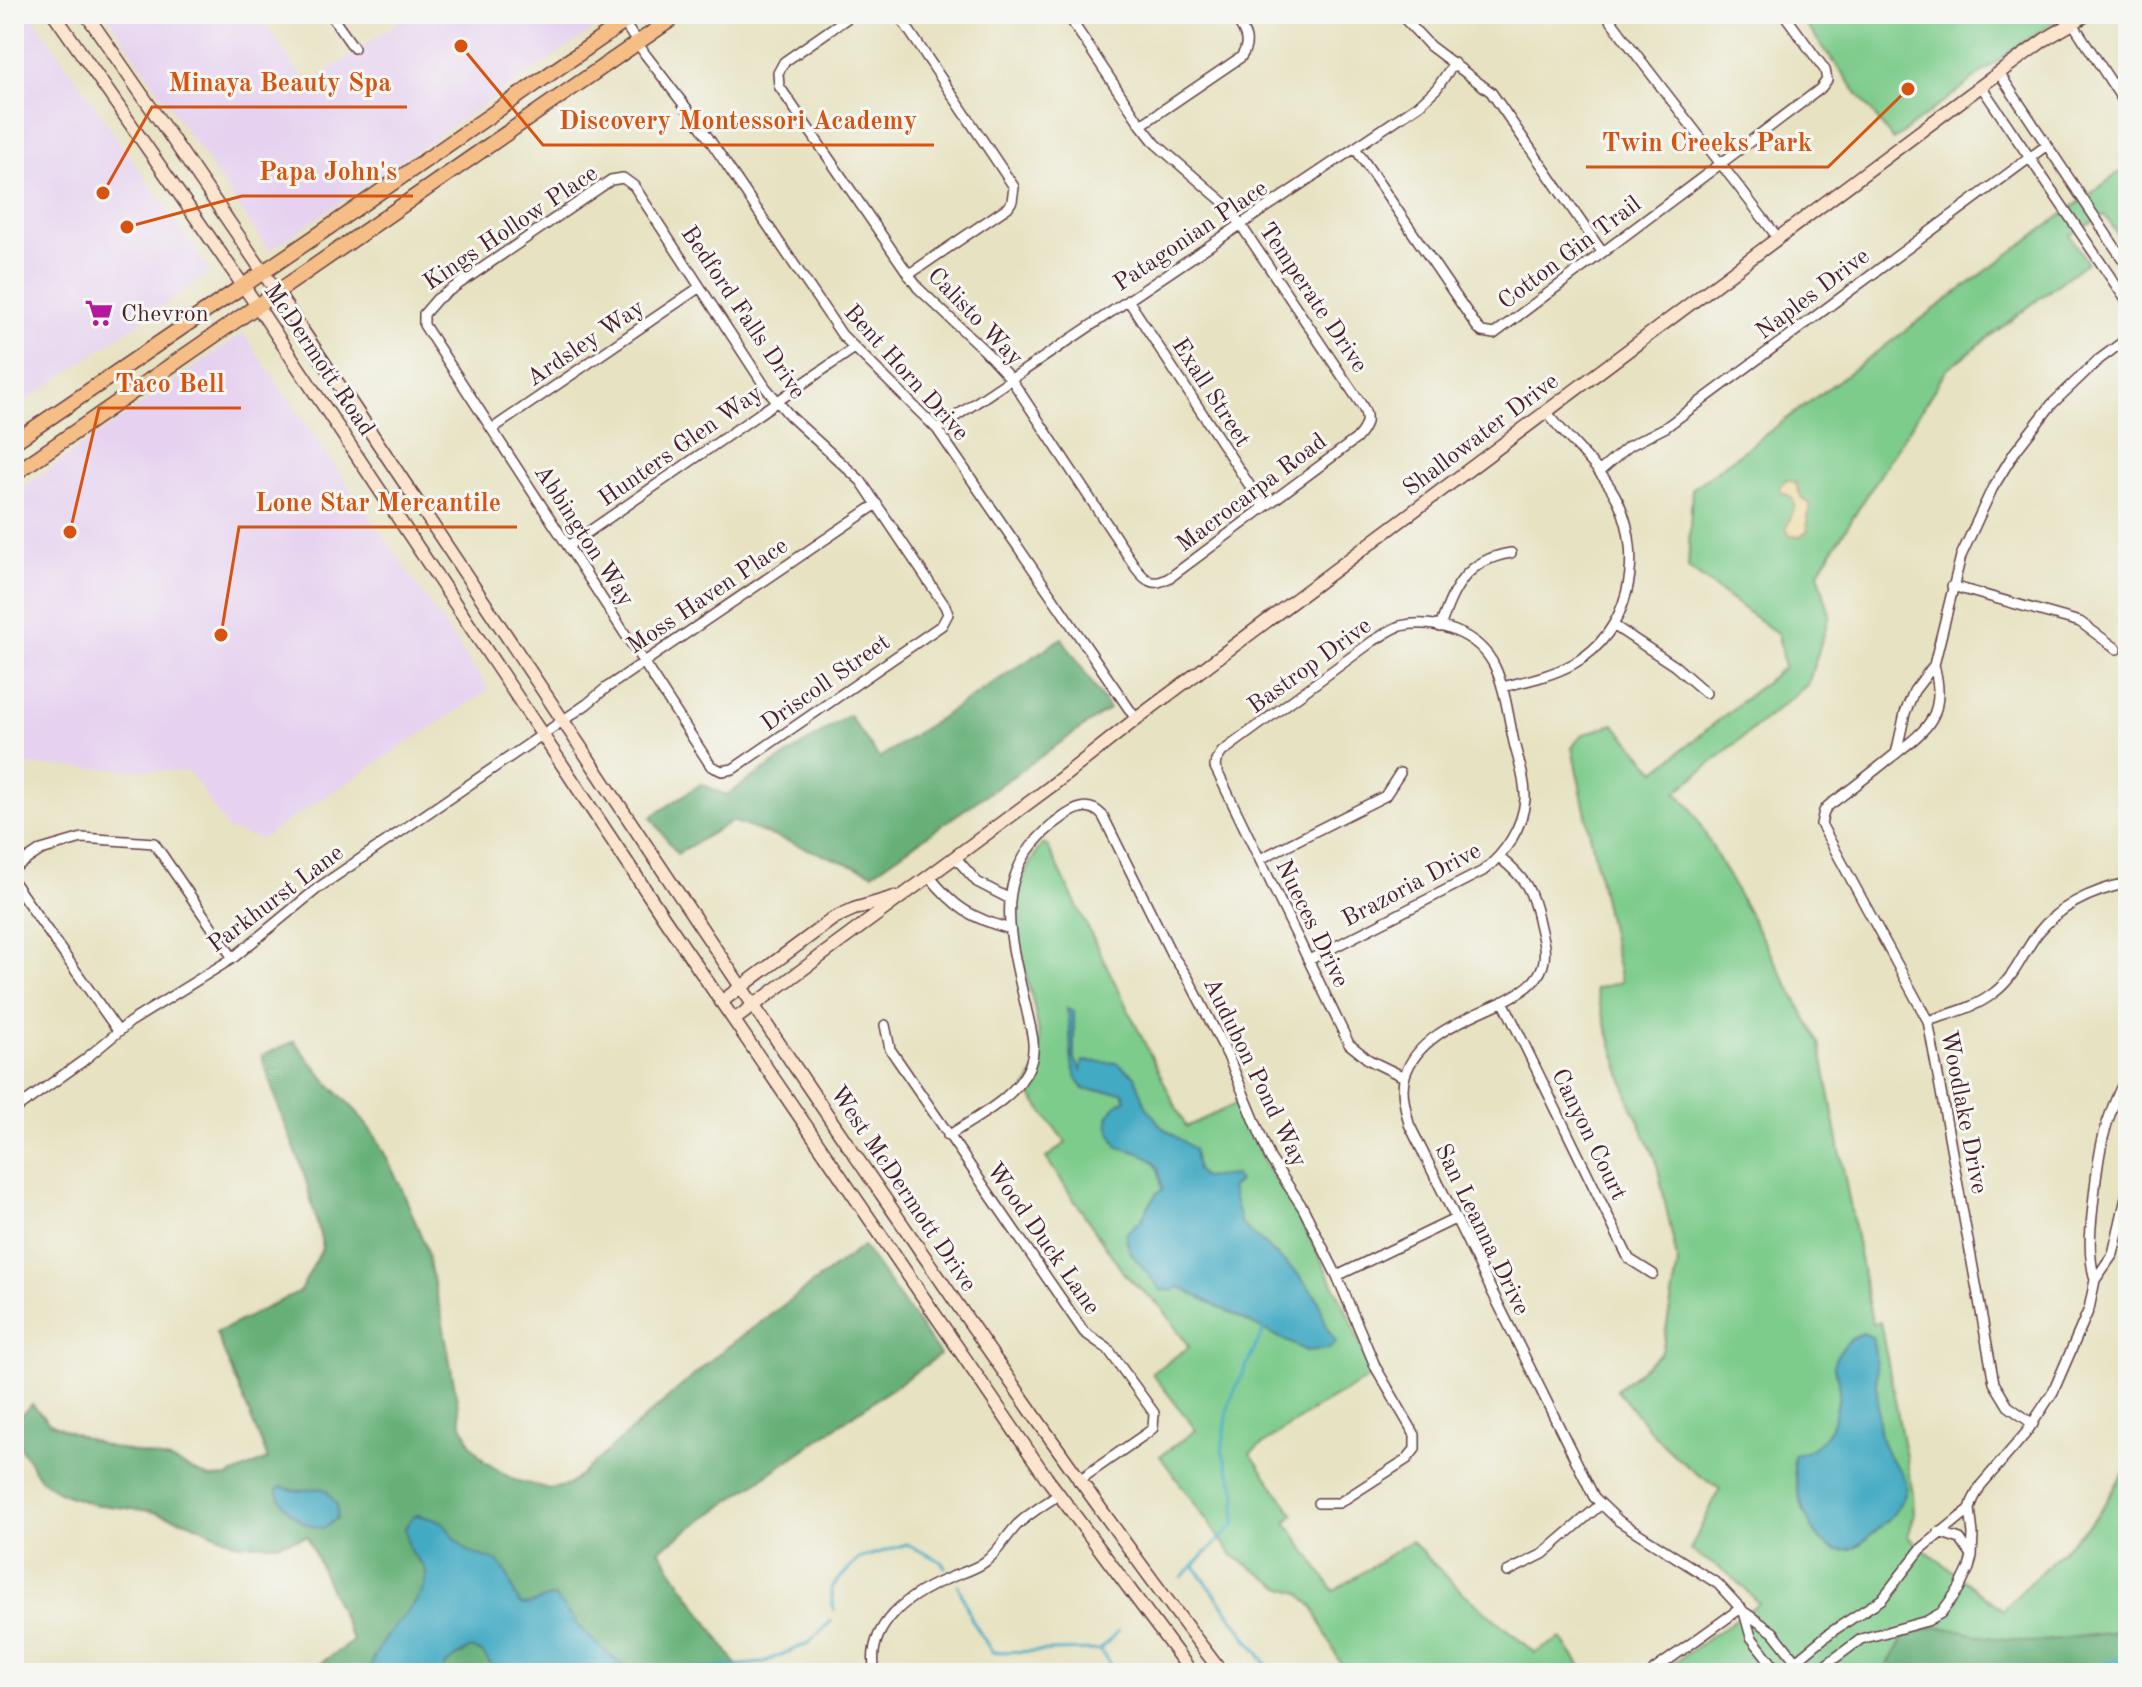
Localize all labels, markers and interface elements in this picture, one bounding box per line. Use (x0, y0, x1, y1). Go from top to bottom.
callout: Minaya Beauty Spa (152, 57, 407, 107)
text: Minaya Beauty Spa (169, 71, 391, 97)
callout: Discovery Montessori Academy (543, 95, 934, 145)
text: Discovery Montessori Academy (559, 109, 917, 135)
callout: Twin Creeks Park (1586, 117, 1828, 167)
text: Twin Creeks Park (1602, 131, 1813, 157)
callout: Papa John's (242, 146, 413, 196)
text: Papa John's (259, 160, 397, 186)
street label: Kings Hollow Place (420, 162, 603, 296)
street label: Patagonian Place (1110, 177, 1272, 297)
street label: Cotton Gin Trail (1494, 192, 1646, 315)
street label: Temperate Drive (1254, 219, 1371, 377)
street label: Bedford Falls Drive (676, 222, 809, 404)
street label: Naples Drive (1752, 244, 1874, 345)
street label: Calisto Way (922, 264, 1027, 371)
street label: McDermott Road (259, 280, 378, 441)
street label: Ardsley Way (523, 296, 649, 392)
supermarket icon: Chevron (84, 298, 114, 328)
street label: Bent Horn Drive (838, 301, 973, 446)
place label: Chevron (121, 303, 209, 327)
street label: Exall Street (1166, 334, 1254, 452)
callout: Taco Bell (99, 358, 241, 408)
street label: Shallowater Drive (1399, 370, 1563, 502)
text: Taco Bell (115, 372, 225, 398)
street label: Hunters Glen Way (595, 381, 768, 512)
street label: Macrocarpa Road (1173, 430, 1332, 558)
street label: Abbington Way (529, 461, 638, 611)
callout: Lone Star Mercantile (239, 477, 517, 527)
text: Lone Star Mercantile (255, 491, 501, 517)
street label: Moss Haven Place (623, 534, 793, 659)
street label: Bastrop Drive (1244, 614, 1376, 719)
street label: Driscoll Street (757, 630, 895, 737)
street label: Brazoria Drive (1339, 839, 1485, 932)
street label: Parkhurst Lane (204, 841, 348, 958)
street label: Nueces Drive (1270, 856, 1352, 991)
street label: Audubon Pond Way (1198, 974, 1311, 1172)
street label: Woodlake Drive (1935, 1029, 1991, 1196)
street label: Canyon Court (1546, 1065, 1630, 1204)
street label: West McDermott Drive (825, 1082, 980, 1296)
street label: San Leanna Drive (1429, 1140, 1533, 1319)
street label: Wood Duck Lane (981, 1159, 1104, 1320)

